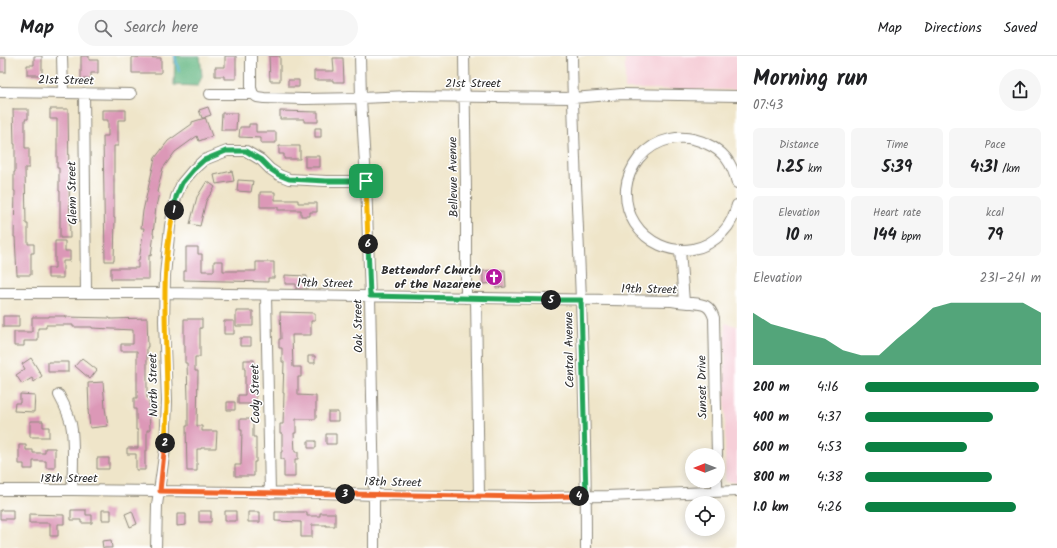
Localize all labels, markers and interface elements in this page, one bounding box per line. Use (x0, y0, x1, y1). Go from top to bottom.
search box (78, 10, 358, 46)
text: Map (20, 13, 54, 43)
text: Search here (124, 16, 198, 40)
icon: search (92, 17, 114, 39)
text: Map (877, 17, 902, 39)
text: Directions (924, 17, 982, 39)
text: Saved (1004, 17, 1037, 39)
text: Morning run (753, 62, 868, 97)
button: share (999, 69, 1041, 111)
street label: 21st Street (38, 71, 94, 90)
street label: 21st Street (445, 74, 501, 93)
text: 07:43 (753, 95, 783, 116)
street label: Bellevue Avenue (443, 136, 464, 218)
text: Distance (779, 136, 819, 154)
text: Time (886, 136, 908, 154)
text: Pace (985, 136, 1005, 154)
text: 1.25 (776, 154, 804, 181)
text: 5:39 (882, 154, 912, 181)
text: 4:31 (970, 154, 998, 181)
text: km (804, 160, 822, 178)
text: /km (998, 160, 1020, 178)
street label: Glenn Street (62, 161, 83, 225)
pin (349, 164, 383, 198)
icon: arrive (355, 170, 377, 192)
pin: 1 (164, 200, 184, 220)
text: 1 (172, 201, 176, 219)
text: Elevation (778, 204, 820, 222)
text: Heart rate (873, 204, 921, 222)
text: kcal (986, 204, 1004, 222)
text: 10 (785, 222, 799, 249)
text: 144 (873, 222, 897, 249)
text: 79 (987, 222, 1003, 249)
text: m (799, 228, 813, 246)
text: bpm (897, 228, 921, 246)
pin: 6 (358, 234, 378, 254)
text: 6 (365, 235, 371, 253)
place label: Bettendorf Church of the Nazarene (381, 261, 481, 294)
church icon: Bettendorf Church of the Nazarene (484, 267, 504, 287)
text: Elevation (753, 268, 802, 289)
text: 231–241 m (980, 268, 1041, 289)
street label: 19th Street (297, 274, 353, 293)
street label: 19th Street (621, 280, 677, 299)
pin: 5 (541, 290, 561, 310)
text: 5 (548, 291, 554, 309)
street label: Oak Street (349, 299, 368, 353)
street label: Central Avenue (559, 311, 580, 388)
street label: North Street (143, 353, 164, 417)
street label: Sunset Drive (692, 354, 713, 419)
street label: Cody Street (245, 364, 266, 424)
text: 200 m (753, 377, 790, 398)
text: 4:16 (817, 377, 839, 398)
text: 400 m (753, 407, 789, 428)
text: 4:37 (817, 407, 841, 428)
pin: 2 (155, 433, 175, 453)
text: 2 (162, 434, 168, 452)
text: 600 m (753, 437, 789, 458)
text: 4:53 (817, 437, 842, 458)
north arrow (685, 448, 725, 488)
map controls (685, 448, 725, 536)
text: 800 m (753, 467, 790, 488)
text: 4:38 (817, 467, 843, 488)
street label: 18th Street (40, 469, 98, 488)
street label: 18th Street (364, 473, 422, 493)
pin: 3 (335, 484, 355, 504)
text: 3 (342, 485, 348, 503)
pin: 4 (569, 486, 589, 506)
text: 4 (576, 487, 582, 505)
button: locate (685, 496, 725, 536)
text: 1.0 km (753, 497, 789, 518)
text: 4:26 (817, 497, 842, 518)

